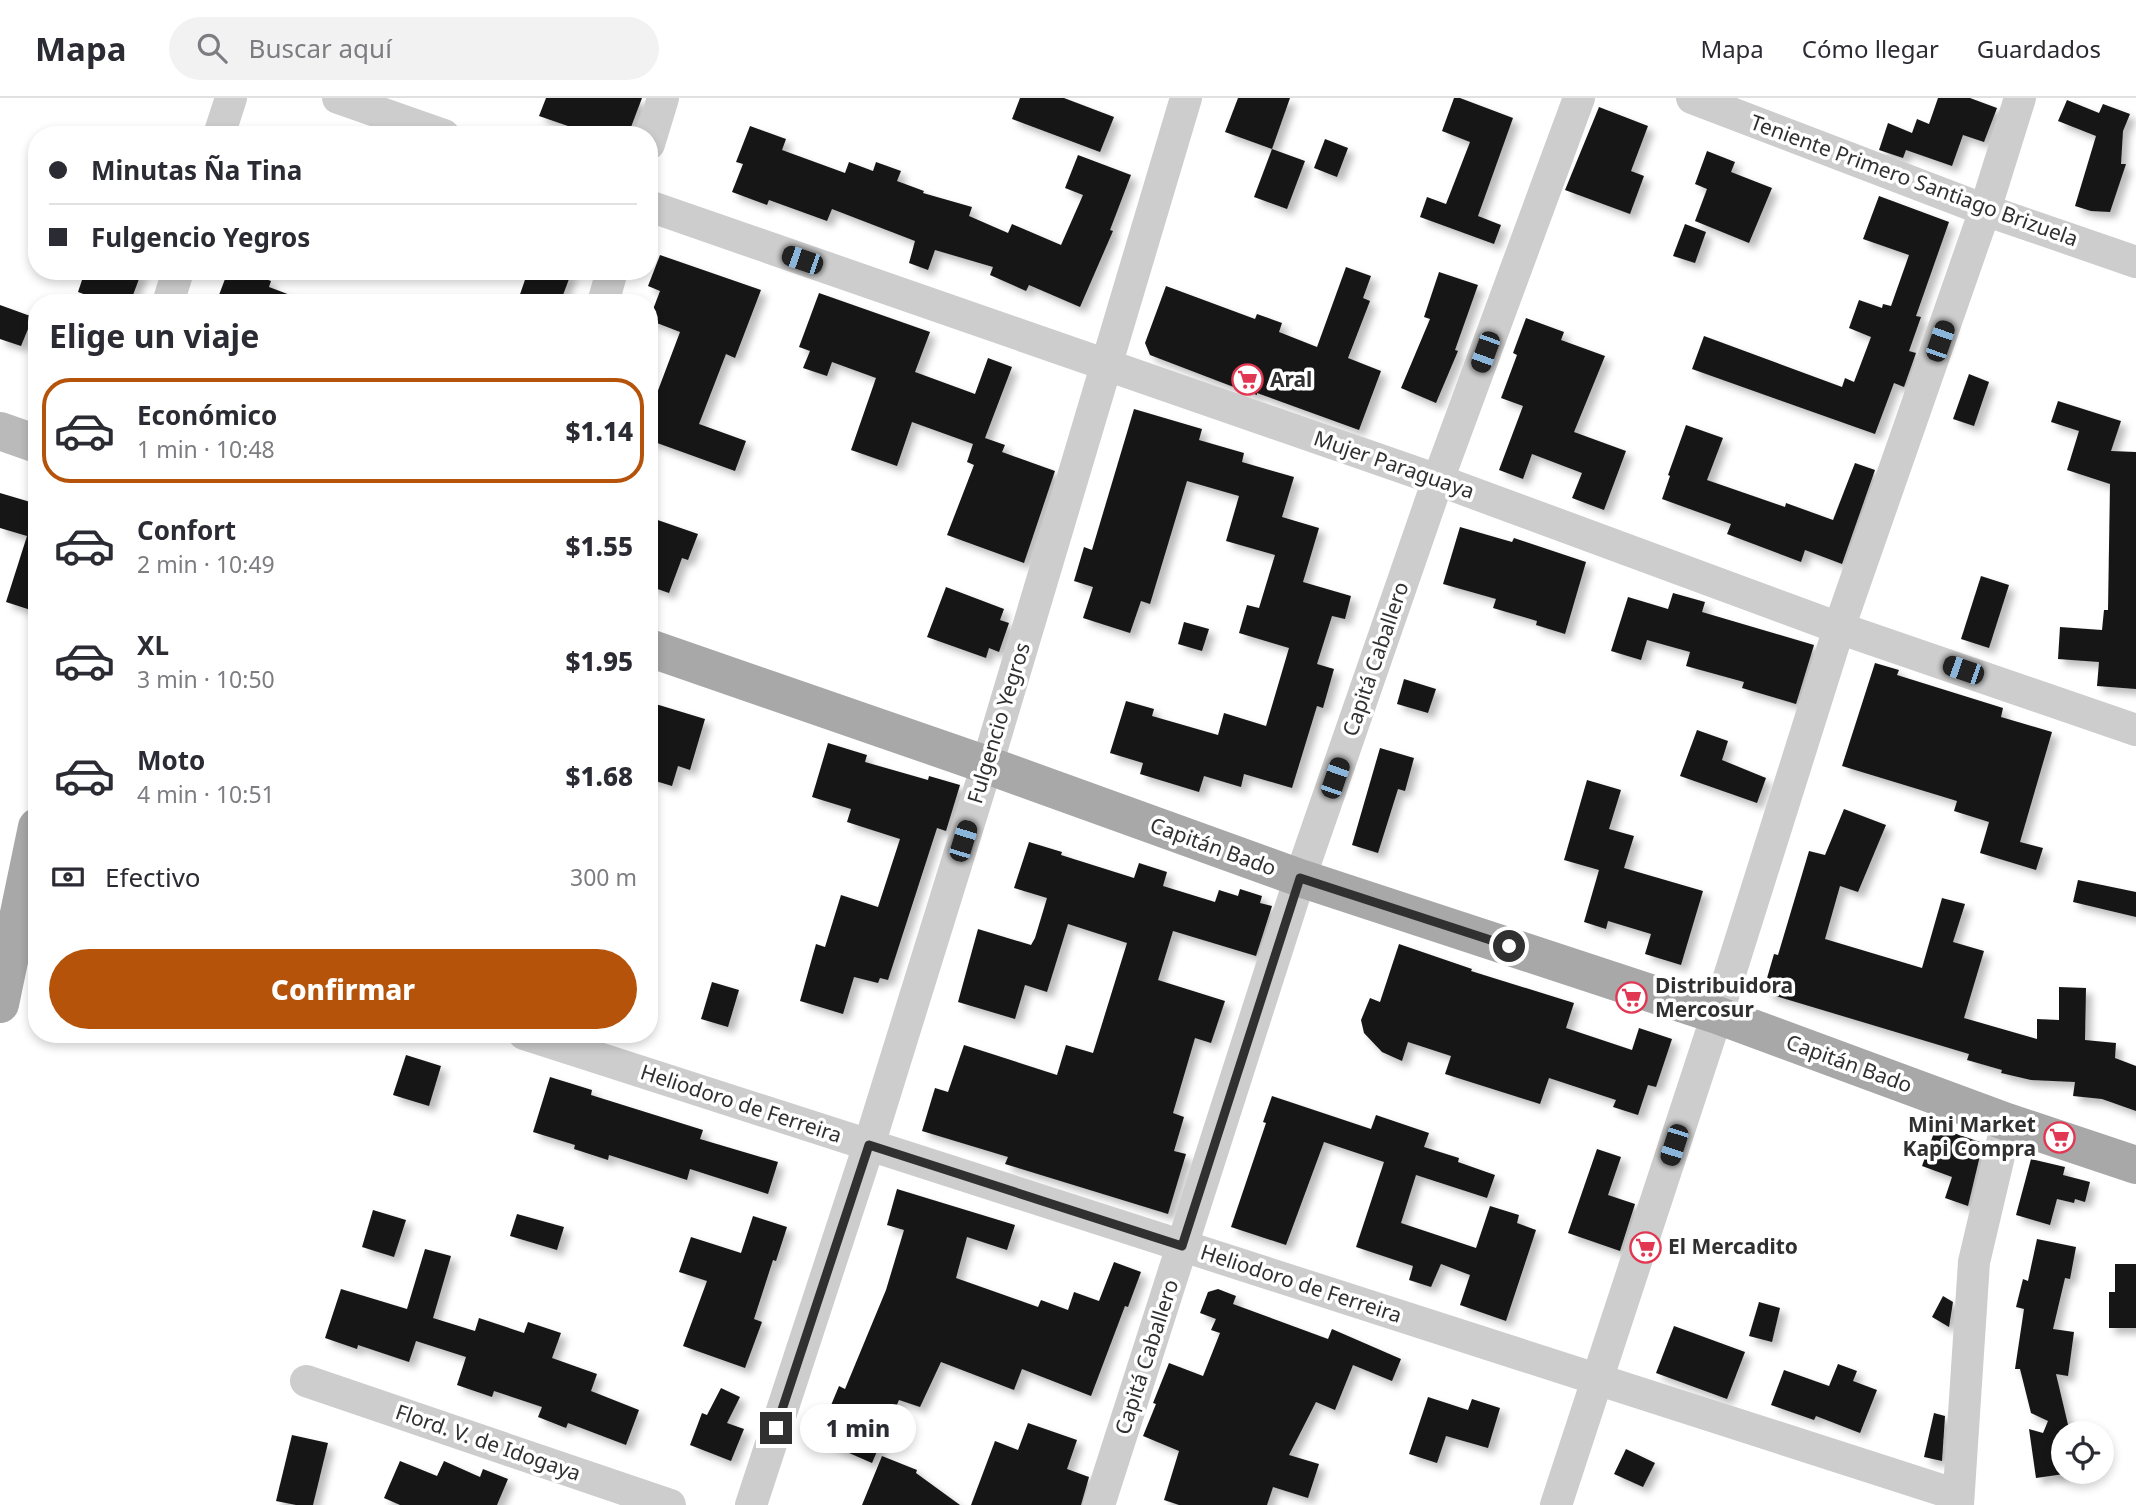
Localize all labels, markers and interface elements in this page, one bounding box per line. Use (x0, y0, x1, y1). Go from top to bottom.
search box (169, 17, 659, 80)
text: Mapa (35, 26, 127, 71)
icon: search (193, 29, 231, 67)
text: Buscar aquí (249, 30, 392, 66)
text: Mapa (1700, 32, 1764, 65)
text: Cómo llegar (1802, 32, 1939, 65)
text: Guardados (1977, 32, 2101, 65)
street label: Teniente Primero Santiago Brizuela (1747, 108, 2082, 252)
text: Minutas Ña Tina (91, 152, 302, 188)
text: Fulgencio Yegros (91, 219, 310, 255)
car (779, 243, 826, 277)
text: Elige un viaje (49, 314, 259, 357)
car (1924, 318, 1957, 364)
car (1468, 329, 1503, 375)
supermarket icon: Aral (1230, 363, 1264, 397)
place label: Aral (1270, 365, 1312, 393)
text: Económico (137, 397, 277, 433)
icon: car (53, 399, 116, 462)
text: $1.14 (566, 413, 633, 449)
street label: Mujer Paraguaya (1310, 423, 1478, 505)
text: 1 min · 10:48 (137, 433, 275, 465)
text: Confort (137, 512, 236, 548)
icon: car (53, 514, 116, 577)
text: $1.55 (566, 528, 633, 564)
text: 2 min · 10:49 (137, 548, 275, 580)
street label: Capitá Caballero (1336, 578, 1415, 740)
text: XL (137, 627, 169, 663)
icon: car (53, 629, 116, 692)
street label: Fulgencio Yegros (960, 639, 1036, 807)
text: $1.95 (566, 643, 633, 679)
car (1940, 653, 1987, 687)
text: 3 min · 10:50 (137, 663, 275, 695)
text: Moto (137, 742, 205, 778)
icon: car (53, 744, 116, 807)
car (1319, 755, 1352, 801)
text: $1.68 (566, 758, 633, 794)
text: 4 min · 10:51 (137, 778, 275, 810)
street label: Capitán Bado (1146, 810, 1280, 882)
car (947, 818, 980, 864)
icon: cash (49, 858, 87, 896)
text: Efectivo (105, 859, 201, 895)
text: 300 m (570, 861, 637, 893)
route start (1493, 930, 1525, 962)
button: Confirmar (49, 949, 637, 1029)
place label: Distribuidora Mercosur (1655, 971, 1793, 1023)
supermarket icon: Distribuidora Mercosur (1615, 981, 1649, 1015)
street label: Capitán Bado (1782, 1027, 1916, 1099)
street label: Heliodoro de Ferreira (637, 1057, 846, 1149)
place label: Mini Market Kapi Compra (1903, 1110, 2036, 1162)
supermarket icon: Mini Market Kapi Compra (2042, 1120, 2076, 1154)
car (1658, 1122, 1691, 1168)
supermarket icon: El Mercadito (1628, 1230, 1662, 1264)
place label: El Mercadito (1668, 1232, 1798, 1260)
street label: Heliodoro de Ferreira (1197, 1237, 1406, 1329)
street label: Capitá Caballero (1108, 1276, 1184, 1438)
street label: Flord. V. de Idogaya (392, 1397, 585, 1487)
callout: 1 min (800, 1404, 916, 1452)
route end (760, 1412, 792, 1444)
text: 1 min (826, 1412, 890, 1444)
map controls (2051, 1421, 2114, 1484)
button: locate (2051, 1421, 2114, 1484)

